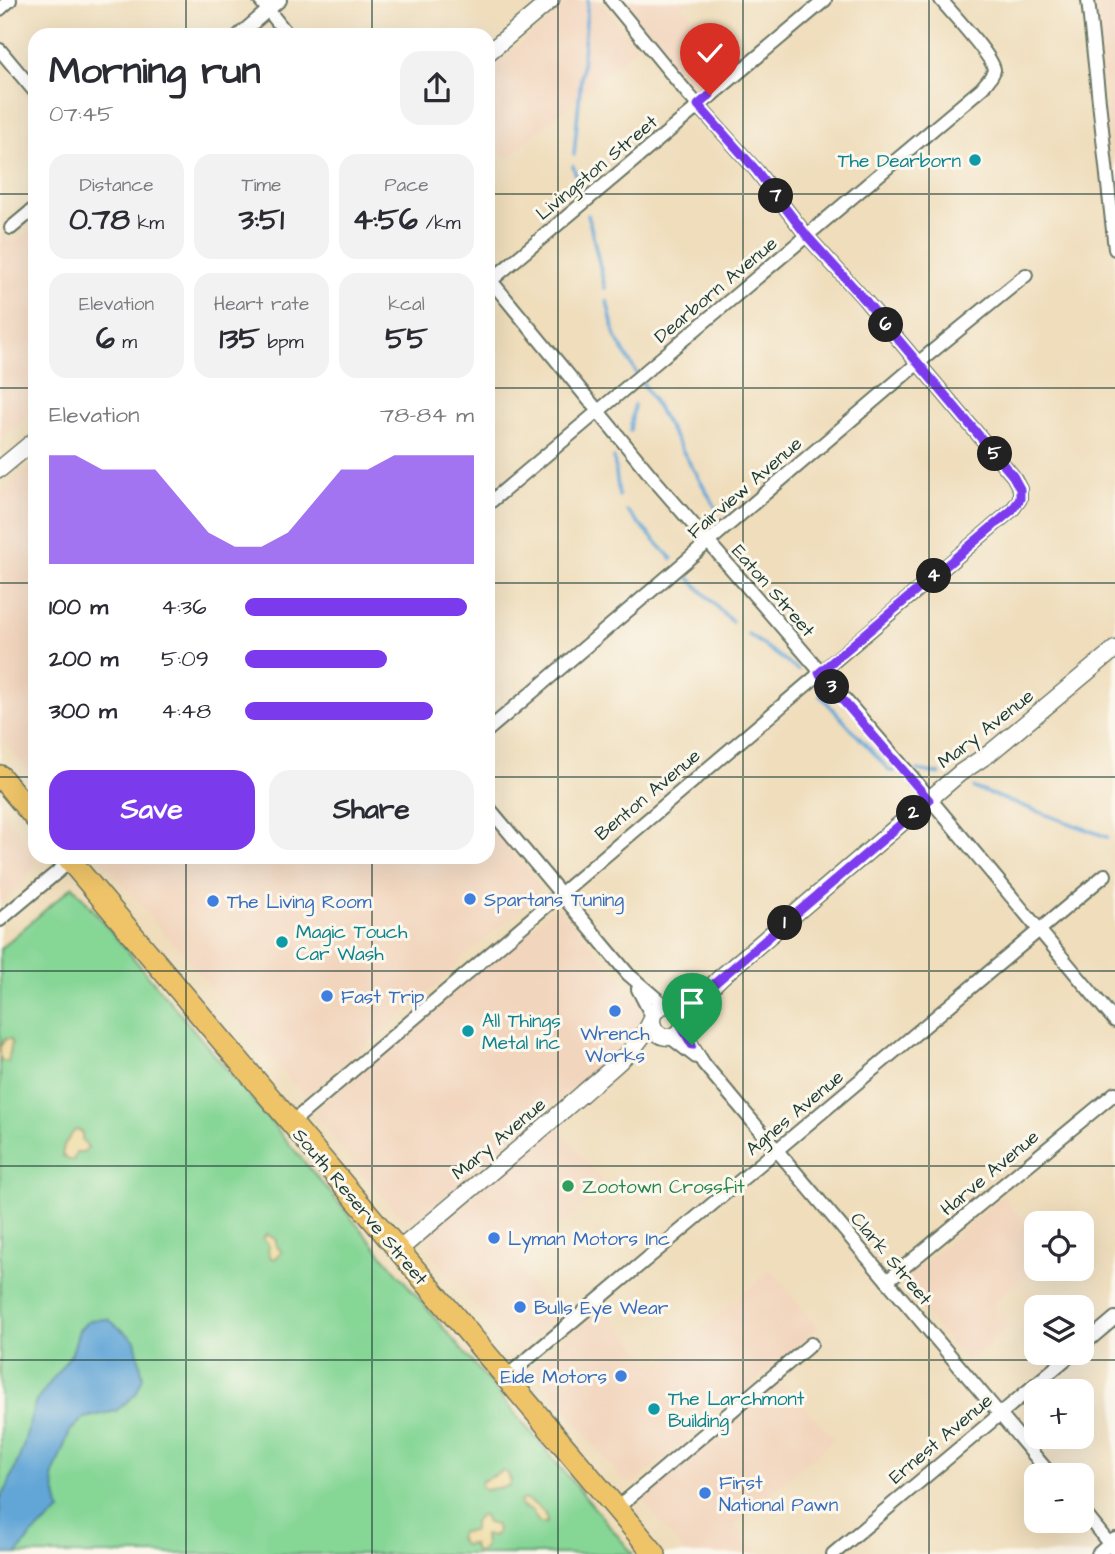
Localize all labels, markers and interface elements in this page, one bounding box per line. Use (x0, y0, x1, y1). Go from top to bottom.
pin (680, 23, 740, 95)
icon: check (691, 34, 729, 72)
text: Morning run (49, 46, 261, 98)
button: share (400, 51, 474, 125)
text: 07:45 (49, 98, 113, 130)
street label: Livingston Street (530, 109, 665, 228)
place label: The Dearborn (838, 148, 961, 175)
marker: The Dearborn (967, 152, 983, 168)
text: Distance (80, 172, 153, 199)
text: Time (242, 172, 281, 199)
text: Pace (384, 172, 429, 199)
pin: 7 (758, 178, 794, 214)
text: 7 (770, 182, 781, 209)
text: 0.78 (69, 199, 130, 241)
text: 3:51 (239, 199, 284, 241)
text: 4:56 (352, 199, 418, 241)
text: km (130, 210, 164, 237)
text: /km (418, 210, 461, 237)
street label: Dearborn Avenue (649, 230, 783, 350)
text: Elevation (79, 291, 154, 318)
text: Heart rate (214, 291, 309, 318)
text: kcal (388, 291, 425, 318)
pin: 6 (868, 308, 903, 342)
text: 6 (880, 311, 891, 338)
text: 6 (96, 318, 115, 360)
text: 135 (220, 318, 260, 360)
text: 55 (385, 318, 428, 360)
text: m (115, 329, 137, 356)
text: bpm (260, 329, 303, 356)
text: Elevation (49, 399, 140, 431)
text: 78–84 m (380, 399, 474, 431)
street label: Fairview Avenue (682, 431, 808, 546)
pin: 5 (978, 436, 1012, 472)
text: 5 (988, 440, 1001, 467)
street label: Eaton Street (725, 539, 821, 643)
pin: 4 (916, 558, 951, 594)
text: 4 (927, 562, 940, 589)
text: 100 m (49, 591, 108, 623)
text: 4:36 (161, 591, 207, 623)
text: 200 m (49, 643, 118, 675)
text: 5:09 (161, 643, 209, 675)
pin: 3 (814, 670, 850, 704)
text: 3 (827, 673, 836, 700)
street label: Mary Avenue (932, 683, 1040, 776)
text: 300 m (49, 695, 117, 727)
text: 4:48 (161, 695, 211, 727)
street label: Benton Avenue (589, 743, 707, 847)
button: Save (49, 770, 255, 850)
button: Share (269, 770, 474, 850)
pin: 2 (897, 796, 932, 830)
text: 2 (908, 799, 919, 826)
place label: Spartans Tuning (484, 887, 624, 915)
place label: The Living Room (227, 889, 372, 917)
marker: Spartans Tuning (462, 891, 478, 907)
marker: The Living Room (205, 893, 221, 909)
pin: 1 (768, 906, 802, 940)
text: 1 (783, 909, 786, 936)
place label: Magic Touch Car Wash (296, 919, 408, 968)
marker: Magic Touch Car Wash (274, 934, 290, 950)
pin (662, 973, 722, 1045)
place label: Fast Trip (341, 984, 425, 1011)
icon: arrive (673, 984, 711, 1022)
marker: Fast Trip (319, 988, 335, 1004)
marker: Wrench Works (607, 1003, 623, 1019)
place label: All Things Metal Inc (482, 1008, 561, 1057)
place label: Wrench Works (580, 1021, 650, 1070)
marker: All Things Metal Inc (460, 1023, 476, 1039)
street label: Agnes Avenue (740, 1064, 850, 1163)
street label: Mary Avenue (446, 1092, 553, 1187)
street label: South Reserve Street (286, 1123, 434, 1292)
street label: Harve Avenue (935, 1124, 1045, 1222)
place label: Zootown Crossfit (582, 1174, 745, 1201)
marker: Zootown Crossfit (560, 1178, 576, 1194)
street label: Clark Street (844, 1206, 938, 1312)
map controls (1024, 1211, 1094, 1533)
button: locate (1024, 1211, 1094, 1281)
place label: Lyman Motors Inc (508, 1226, 670, 1254)
marker: Lyman Motors Inc (486, 1230, 502, 1246)
place label: Bulls Eye Wear (534, 1295, 669, 1323)
button: layers (1024, 1295, 1094, 1365)
marker: Bulls Eye Wear (512, 1299, 528, 1315)
place label: Eide Motors (500, 1364, 607, 1391)
marker: Eide Motors (613, 1368, 629, 1384)
button: + (1024, 1379, 1094, 1449)
place label: The Larchmont Building (668, 1386, 805, 1436)
street label: Ernest Avenue (883, 1388, 999, 1491)
marker: The Larchmont Building (646, 1401, 662, 1417)
button: − (1024, 1463, 1094, 1533)
place label: First National Pawn (719, 1470, 838, 1519)
marker: First National Pawn (697, 1485, 713, 1501)

